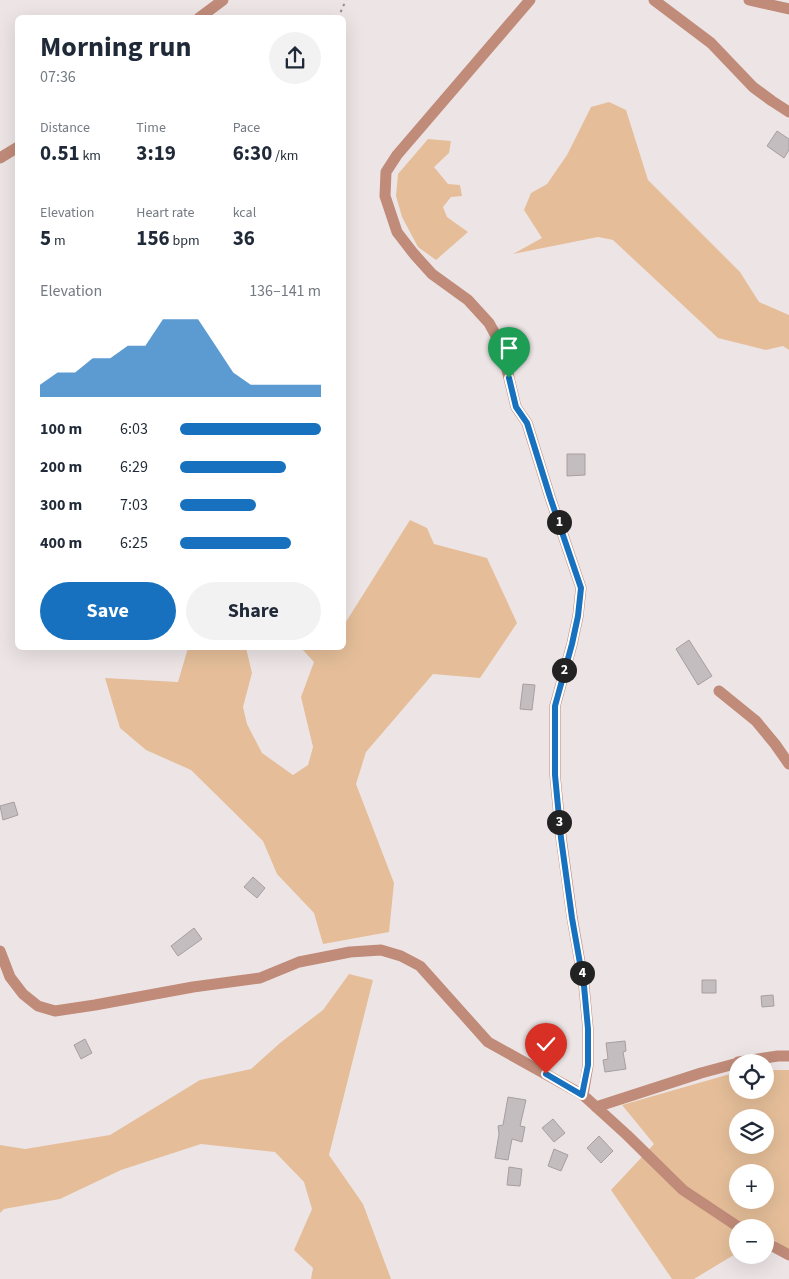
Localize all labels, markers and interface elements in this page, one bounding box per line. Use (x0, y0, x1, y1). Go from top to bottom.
text: Morning run (40, 27, 191, 67)
button: share (269, 32, 321, 84)
text: 07:36 (40, 66, 76, 88)
text: Distance (40, 118, 90, 138)
text: Time (136, 118, 166, 138)
text: Pace (233, 118, 260, 138)
text: 0.51 (40, 138, 80, 168)
text: 3:19 (136, 138, 176, 168)
text: 6:30 (233, 138, 272, 168)
text: km (80, 146, 101, 166)
text: /km (272, 146, 298, 166)
text: Elevation (40, 203, 95, 223)
text: Heart rate (136, 203, 195, 223)
text: kcal (233, 203, 256, 223)
text: 5 (40, 223, 51, 253)
text: 156 (136, 223, 170, 253)
text: 36 (233, 223, 255, 253)
text: m (51, 231, 66, 251)
text: bpm (170, 231, 200, 251)
text: Elevation (40, 280, 102, 302)
text: 136–141 m (249, 280, 321, 302)
pin (488, 327, 530, 378)
icon: arrive (495, 334, 523, 362)
text: 100 m (40, 418, 82, 440)
text: 6:03 (120, 418, 148, 440)
text: 200 m (40, 456, 82, 478)
text: 6:29 (120, 456, 148, 478)
text: 300 m (40, 494, 82, 516)
text: 7:03 (120, 494, 148, 516)
pin: 1 (546, 510, 572, 534)
text: 1 (556, 512, 563, 532)
text: 400 m (40, 532, 82, 554)
text: 6:25 (120, 532, 148, 554)
button: Save (40, 582, 176, 640)
button: Share (186, 582, 321, 640)
pin: 2 (552, 658, 576, 682)
text: 2 (561, 660, 568, 680)
pin: 3 (546, 810, 572, 834)
text: 3 (556, 812, 563, 832)
pin: 4 (570, 960, 594, 986)
text: 4 (579, 963, 586, 983)
pin (525, 1023, 567, 1074)
icon: check (532, 1030, 560, 1058)
map controls (729, 1054, 774, 1264)
button: locate (729, 1054, 774, 1099)
button: layers (729, 1109, 774, 1154)
button: + (729, 1164, 774, 1209)
button: − (729, 1219, 774, 1264)

